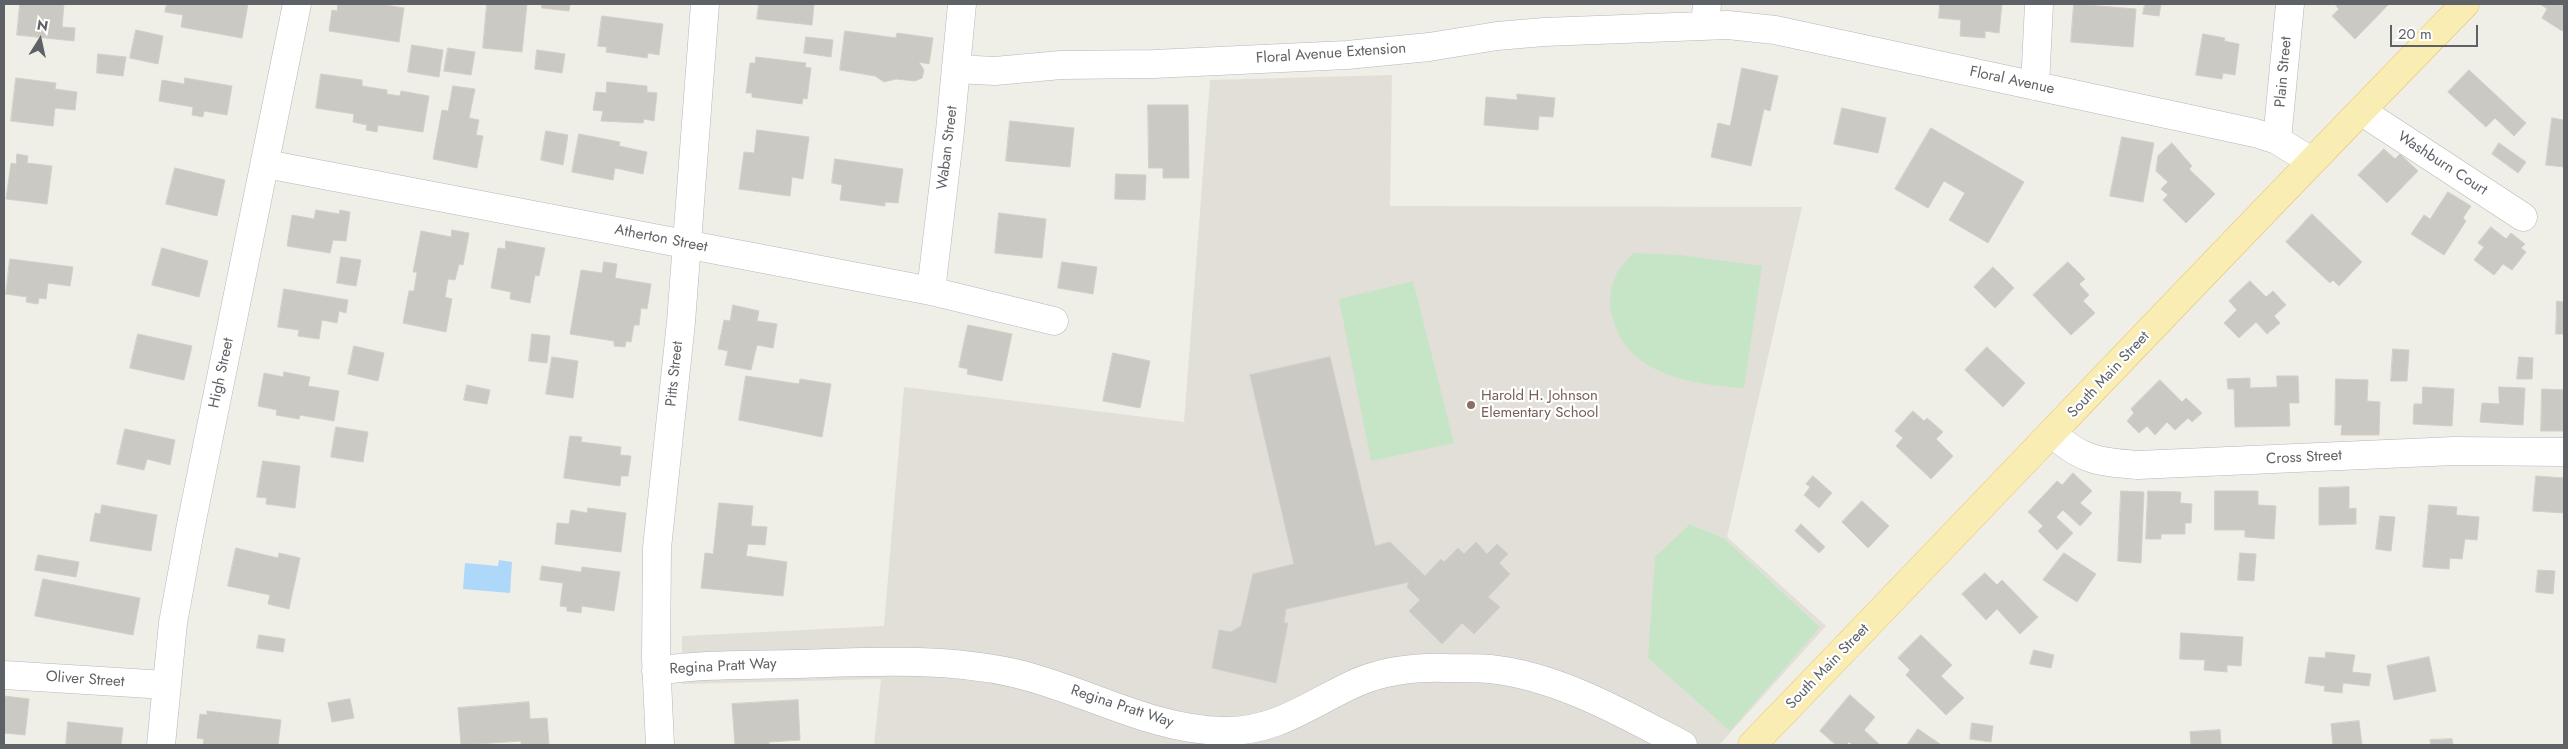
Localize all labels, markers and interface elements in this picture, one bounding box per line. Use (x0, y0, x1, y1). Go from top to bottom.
text: N (35, 14, 50, 36)
north arrow (15, 15, 65, 65)
scale bar (2393, 15, 2480, 47)
text: 20 m (2398, 23, 2432, 45)
street label: Plain Street (2272, 36, 2296, 108)
street label: Floral Avenue Extension (1255, 40, 1407, 68)
street label: Floral Avenue (1968, 63, 2056, 99)
street label: Waban Street (934, 105, 962, 191)
street label: Washburn Court (2394, 128, 2490, 200)
street label: Atherton Street (613, 221, 709, 257)
street label: South Main Street (2064, 328, 2154, 422)
street label: High Street (206, 336, 238, 410)
street label: Pitts Street (663, 340, 687, 408)
place label: Harold H. Johnson Elementary School (1481, 387, 1598, 422)
marker: Harold H. Johnson Elementary School (1465, 399, 1477, 411)
street label: Cross Street (2266, 447, 2342, 469)
street label: South Main Street (1783, 621, 1873, 713)
street label: Regina Pratt Way (669, 655, 777, 679)
street label: Oliver Street (45, 668, 125, 692)
street label: Regina Pratt Way (1068, 682, 1176, 732)

